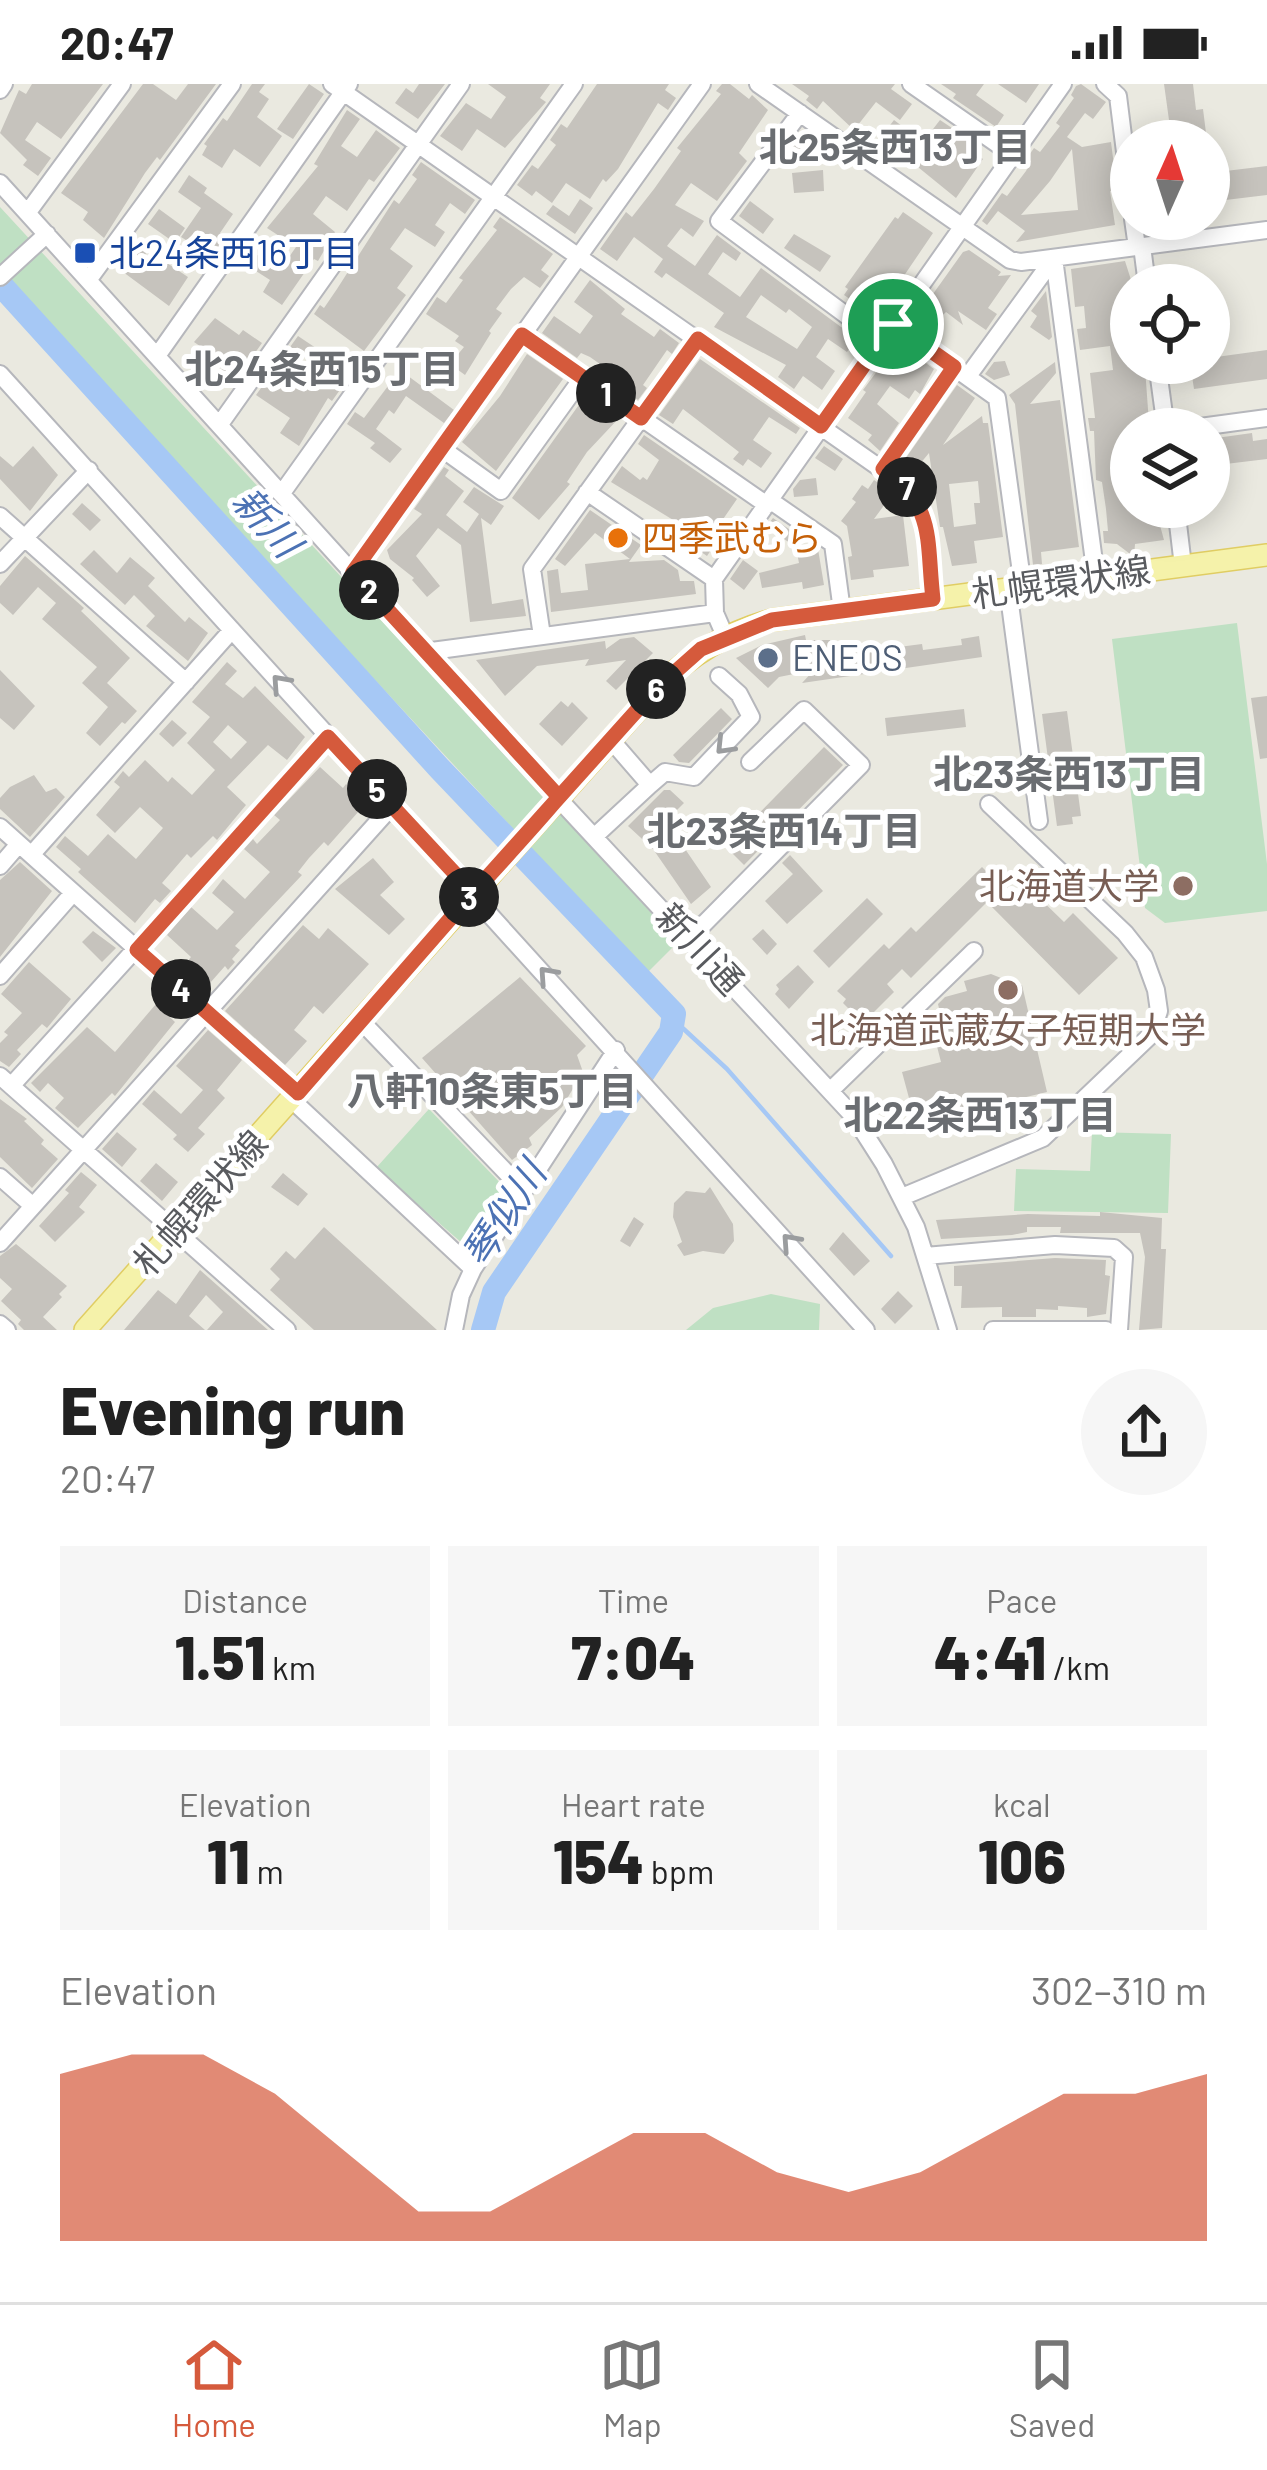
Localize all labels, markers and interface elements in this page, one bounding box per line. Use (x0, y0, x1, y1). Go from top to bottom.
text: 20:47 (60, 15, 174, 69)
north arrow (1110, 120, 1230, 240)
map controls (1110, 120, 1230, 528)
district label: 北25条西13丁目 (759, 122, 1031, 169)
place label: 北24条西16丁目 (109, 230, 359, 273)
marker: 北24条西16丁目 (72, 240, 98, 266)
button: locate (1110, 264, 1230, 384)
pin (842, 273, 944, 375)
icon: arrive (860, 291, 926, 357)
district label: 北24条西15丁目 (184, 344, 460, 391)
pin: 1 (576, 363, 636, 423)
text: 1 (600, 373, 612, 413)
button: layers (1110, 408, 1230, 528)
pin: 7 (877, 457, 937, 517)
text: 7 (899, 467, 915, 507)
water label: 新川 (225, 476, 314, 569)
place label: 四季武むら (642, 515, 822, 558)
marker: 四季武むら (605, 525, 631, 551)
street label: 札幌環状線 (969, 547, 1153, 614)
pin: 2 (339, 560, 399, 620)
text: 2 (360, 570, 378, 610)
place label: ENEOS (792, 635, 903, 678)
marker: ENEOS (755, 645, 781, 671)
pin: 6 (626, 659, 686, 719)
text: 6 (647, 669, 665, 709)
one-way arrow (273, 676, 294, 697)
one-way arrow (716, 732, 738, 754)
district label: 北23条西13丁目 (933, 749, 1205, 796)
pin: 5 (347, 759, 407, 819)
text: 5 (368, 769, 386, 809)
district label: 北23条西14丁目 (647, 806, 921, 853)
place label: 北海道大学 (979, 863, 1159, 906)
pin: 3 (439, 867, 499, 927)
marker: 北海道大学 (1170, 873, 1196, 899)
text: 3 (460, 877, 478, 917)
street label: 新川通 (649, 894, 754, 1002)
pin: 4 (151, 959, 211, 1019)
one-way arrow (540, 967, 561, 988)
text: 4 (171, 969, 191, 1009)
marker: 北海道武蔵女子短期大学 (995, 977, 1021, 1003)
place label: 北海道武蔵女子短期大学 (810, 1007, 1206, 1050)
district label: 八軒10条東5丁目 (346, 1066, 638, 1113)
district label: 北22条西13丁目 (843, 1090, 1117, 1137)
street label: 札幌環状線 (123, 1121, 275, 1283)
water label: 琴似川 (451, 1148, 556, 1275)
one-way arrow (782, 1234, 804, 1255)
text: Evening run (60, 1369, 405, 1448)
button: share (1081, 1369, 1207, 1495)
text: 20:47 (60, 1454, 155, 1501)
text: Distance (182, 1580, 308, 1620)
text: Time (598, 1580, 669, 1620)
text: Pace (986, 1580, 1057, 1620)
text: 1.51 (174, 1620, 266, 1692)
text: 7:04 (571, 1620, 696, 1692)
text: 4:41 (934, 1620, 1046, 1692)
text: km (266, 1647, 316, 1687)
text: /km (1046, 1647, 1110, 1687)
text: Elevation (179, 1784, 312, 1824)
text: Heart rate (561, 1784, 706, 1824)
text: kcal (993, 1784, 1051, 1824)
text: 11 (207, 1824, 250, 1896)
text: 154 (553, 1824, 644, 1896)
text: 106 (978, 1824, 1066, 1896)
text: m (250, 1851, 284, 1891)
text: bpm (644, 1851, 714, 1891)
text: Elevation (60, 1966, 217, 2013)
text: 302–310 m (1031, 1966, 1207, 2013)
tab: Home (172, 2332, 256, 2444)
tab: Map (599, 2332, 665, 2444)
tab: Saved (1009, 2332, 1095, 2444)

